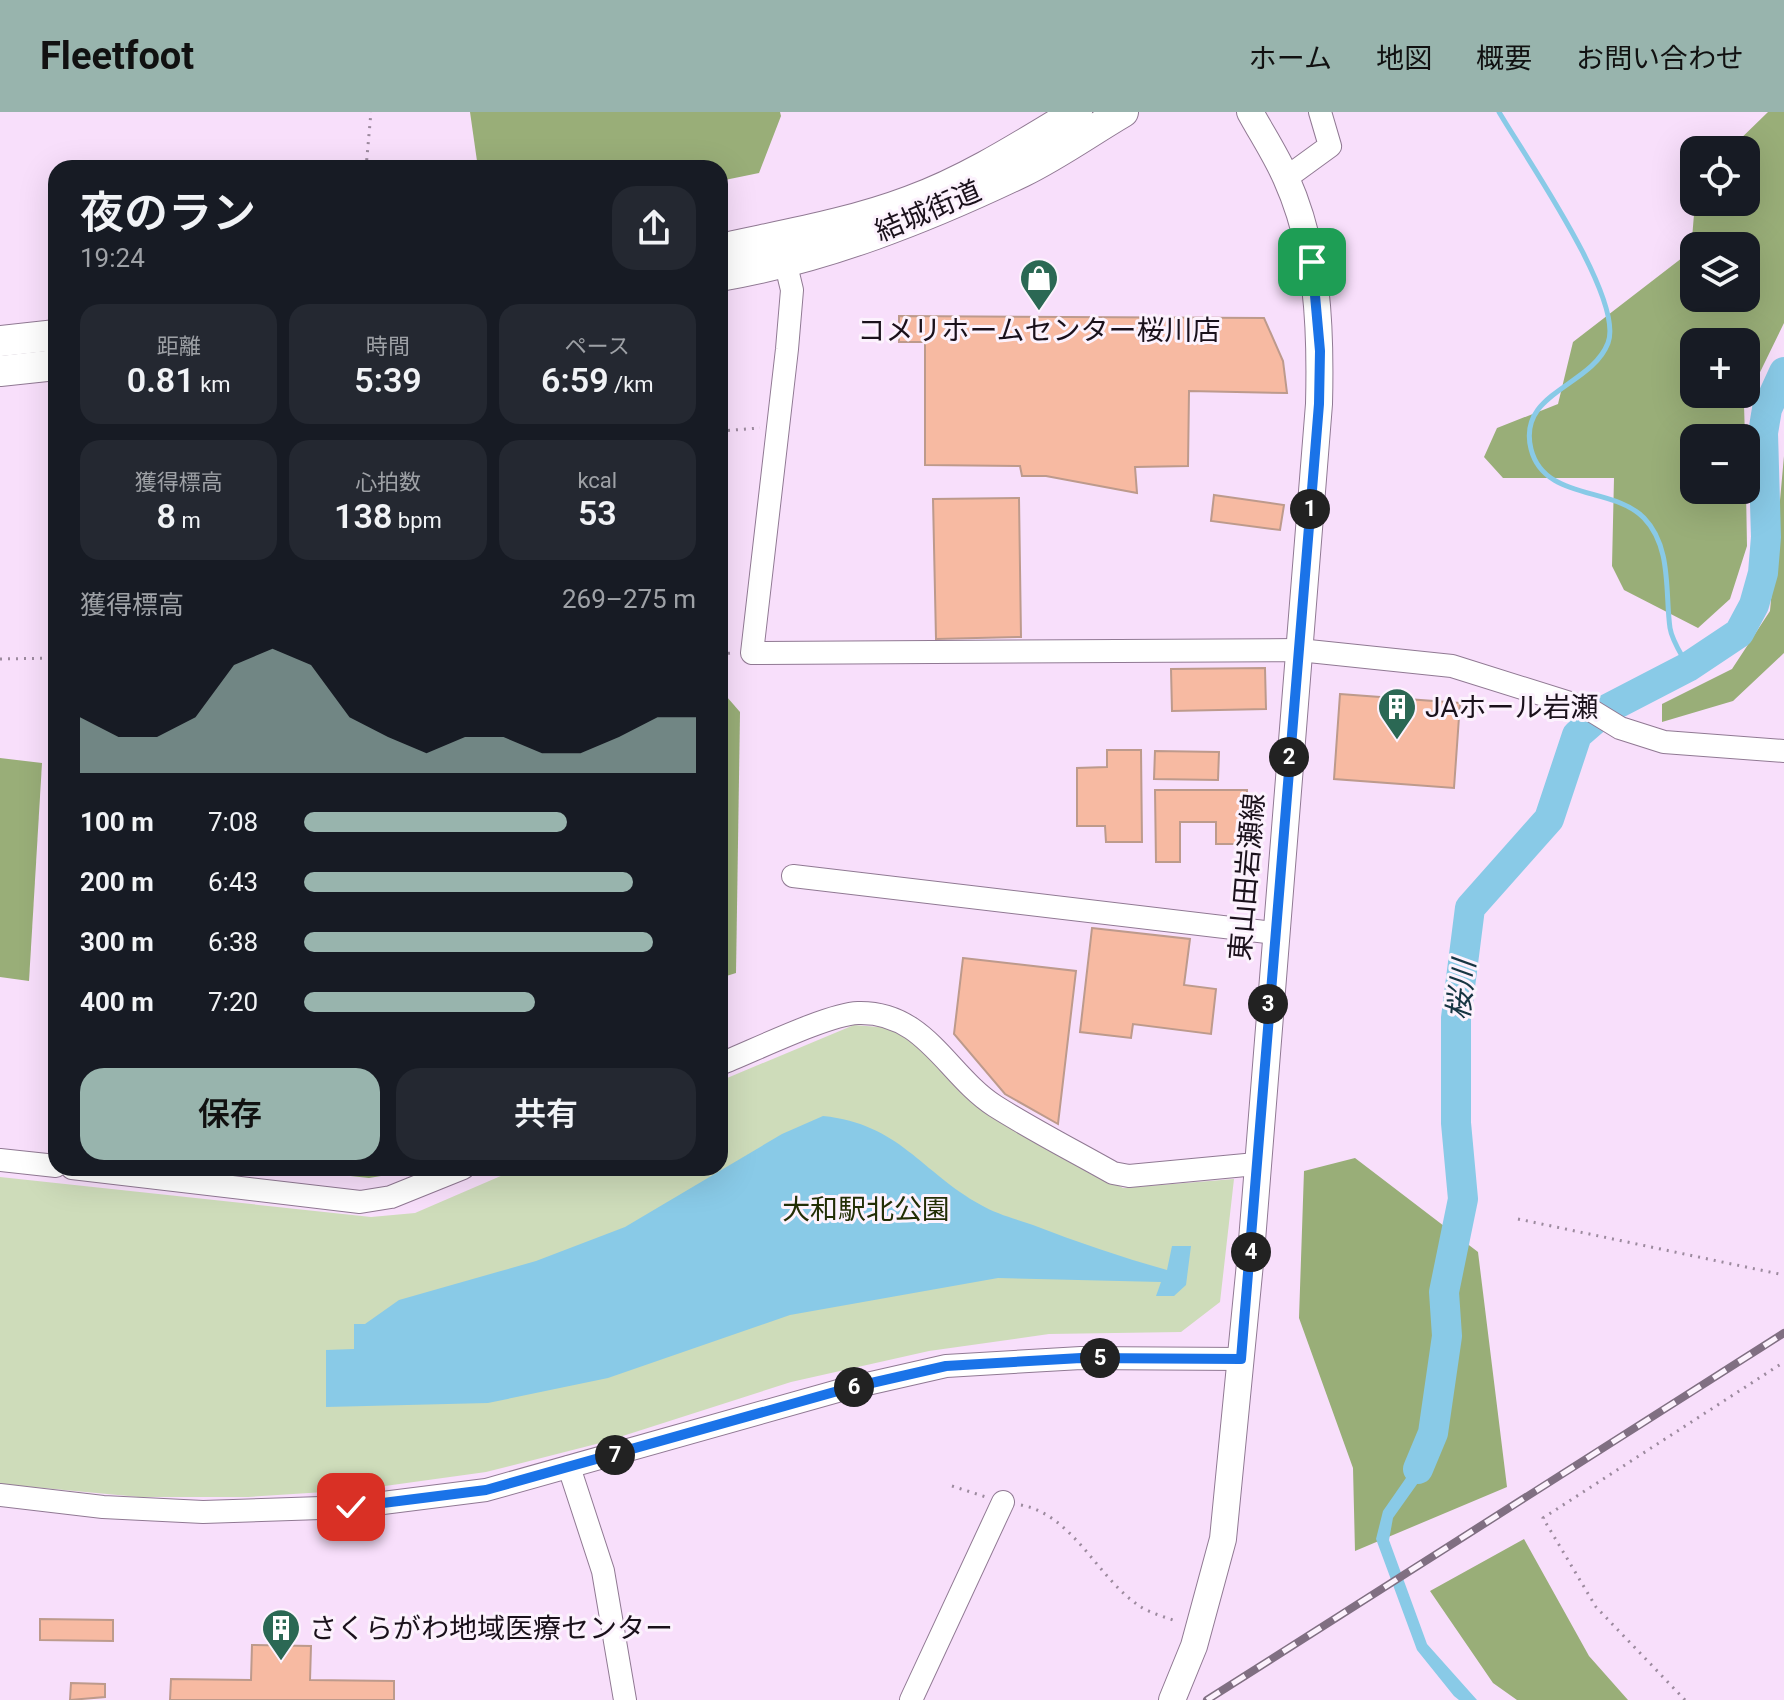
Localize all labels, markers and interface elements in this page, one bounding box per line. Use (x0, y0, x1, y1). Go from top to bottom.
text: Fleetfoot (40, 34, 194, 78)
text: ホーム (1249, 42, 1332, 75)
text: 地図 (1376, 42, 1432, 75)
text: 概要 (1476, 42, 1532, 75)
text: お問い合わせ (1576, 42, 1744, 75)
map controls (1680, 136, 1760, 504)
button: locate (1680, 136, 1760, 216)
street label: 結城街道 (870, 174, 986, 248)
button: share (612, 186, 696, 270)
text: 夜のラン (80, 187, 256, 239)
pin (1278, 228, 1346, 296)
button: layers (1680, 232, 1760, 312)
icon: arrive (1290, 240, 1334, 284)
text: 19:24 (80, 243, 145, 273)
shop icon: コメリホームセンター桜川店 (1018, 257, 1060, 312)
place label: コメリホームセンター桜川店 (857, 314, 1221, 347)
button: + (1680, 328, 1760, 408)
text: 距離 (157, 334, 201, 359)
text: 時間 (366, 334, 410, 359)
text: ペース (565, 334, 630, 359)
text: 0.81 (127, 360, 195, 400)
text: 5:39 (354, 360, 422, 400)
text: 6:59 (541, 360, 609, 400)
text: km (195, 372, 231, 397)
text: /km (609, 372, 654, 397)
button: − (1680, 424, 1760, 504)
text: kcal (577, 468, 617, 493)
text: 獲得標高 (135, 470, 223, 495)
text: 心拍数 (355, 470, 421, 495)
pin: 1 (1290, 489, 1330, 529)
text: 53 (578, 493, 617, 533)
text: 8 (157, 496, 176, 536)
text: 138 (334, 496, 392, 536)
text: 1 (1304, 496, 1316, 521)
text: m (176, 508, 201, 533)
text: bpm (392, 508, 442, 533)
text: 269–275 m (562, 584, 696, 614)
text: 獲得標高 (80, 590, 184, 620)
building icon: JAホール岩瀬 (1376, 686, 1418, 741)
place label: JAホール岩瀬 (1425, 691, 1598, 724)
pin: 2 (1269, 737, 1309, 777)
text: 2 (1283, 744, 1295, 769)
street label: 東山田岩瀬線 (1223, 792, 1271, 962)
text: 100 m (80, 807, 154, 837)
text: 7:08 (208, 807, 258, 837)
text: 200 m (80, 867, 154, 897)
text: 6:43 (208, 867, 258, 897)
text: 300 m (80, 927, 154, 957)
text: 6:38 (208, 927, 258, 957)
water label: 桜川 (1440, 955, 1482, 1022)
pin: 3 (1248, 984, 1288, 1024)
text: 400 m (80, 987, 154, 1017)
text: 7:20 (208, 987, 258, 1017)
text: 3 (1262, 991, 1274, 1016)
button: 保存 (80, 1068, 380, 1160)
button: 共有 (396, 1068, 696, 1160)
park label: 大和駅北公園 (782, 1193, 950, 1226)
pin: 4 (1231, 1232, 1271, 1272)
text: 4 (1245, 1239, 1257, 1264)
pin: 5 (1080, 1338, 1120, 1378)
text: 5 (1094, 1345, 1106, 1370)
pin: 6 (834, 1367, 874, 1407)
text: 6 (848, 1374, 860, 1399)
pin: 7 (595, 1435, 635, 1475)
text: 7 (609, 1442, 621, 1467)
pin (317, 1473, 385, 1541)
icon: check (329, 1485, 373, 1529)
building icon: さくらがわ地域医療センター (260, 1607, 302, 1662)
place label: さくらがわ地域医療センター (309, 1612, 673, 1645)

